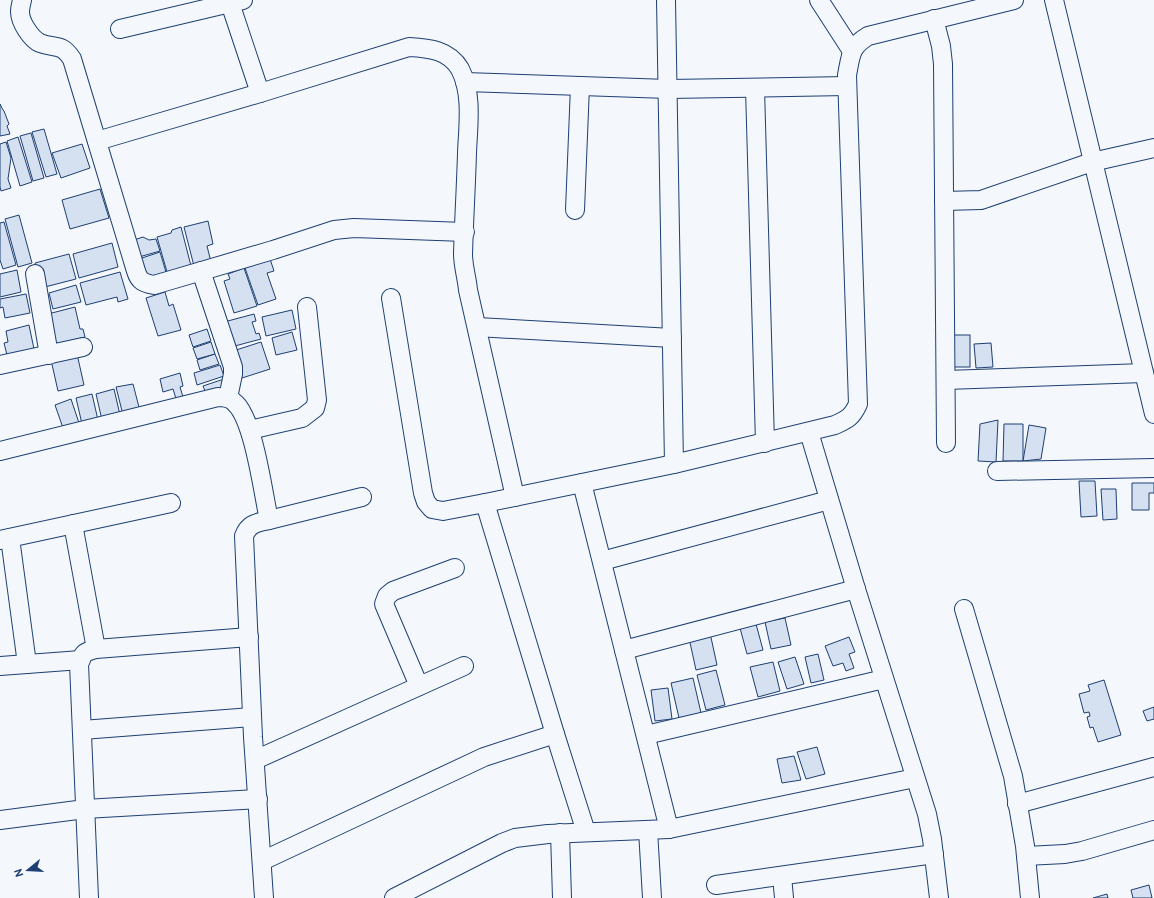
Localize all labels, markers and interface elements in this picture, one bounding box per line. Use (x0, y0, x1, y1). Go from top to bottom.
north arrow (8, 850, 48, 890)
text: N (12, 867, 27, 879)

